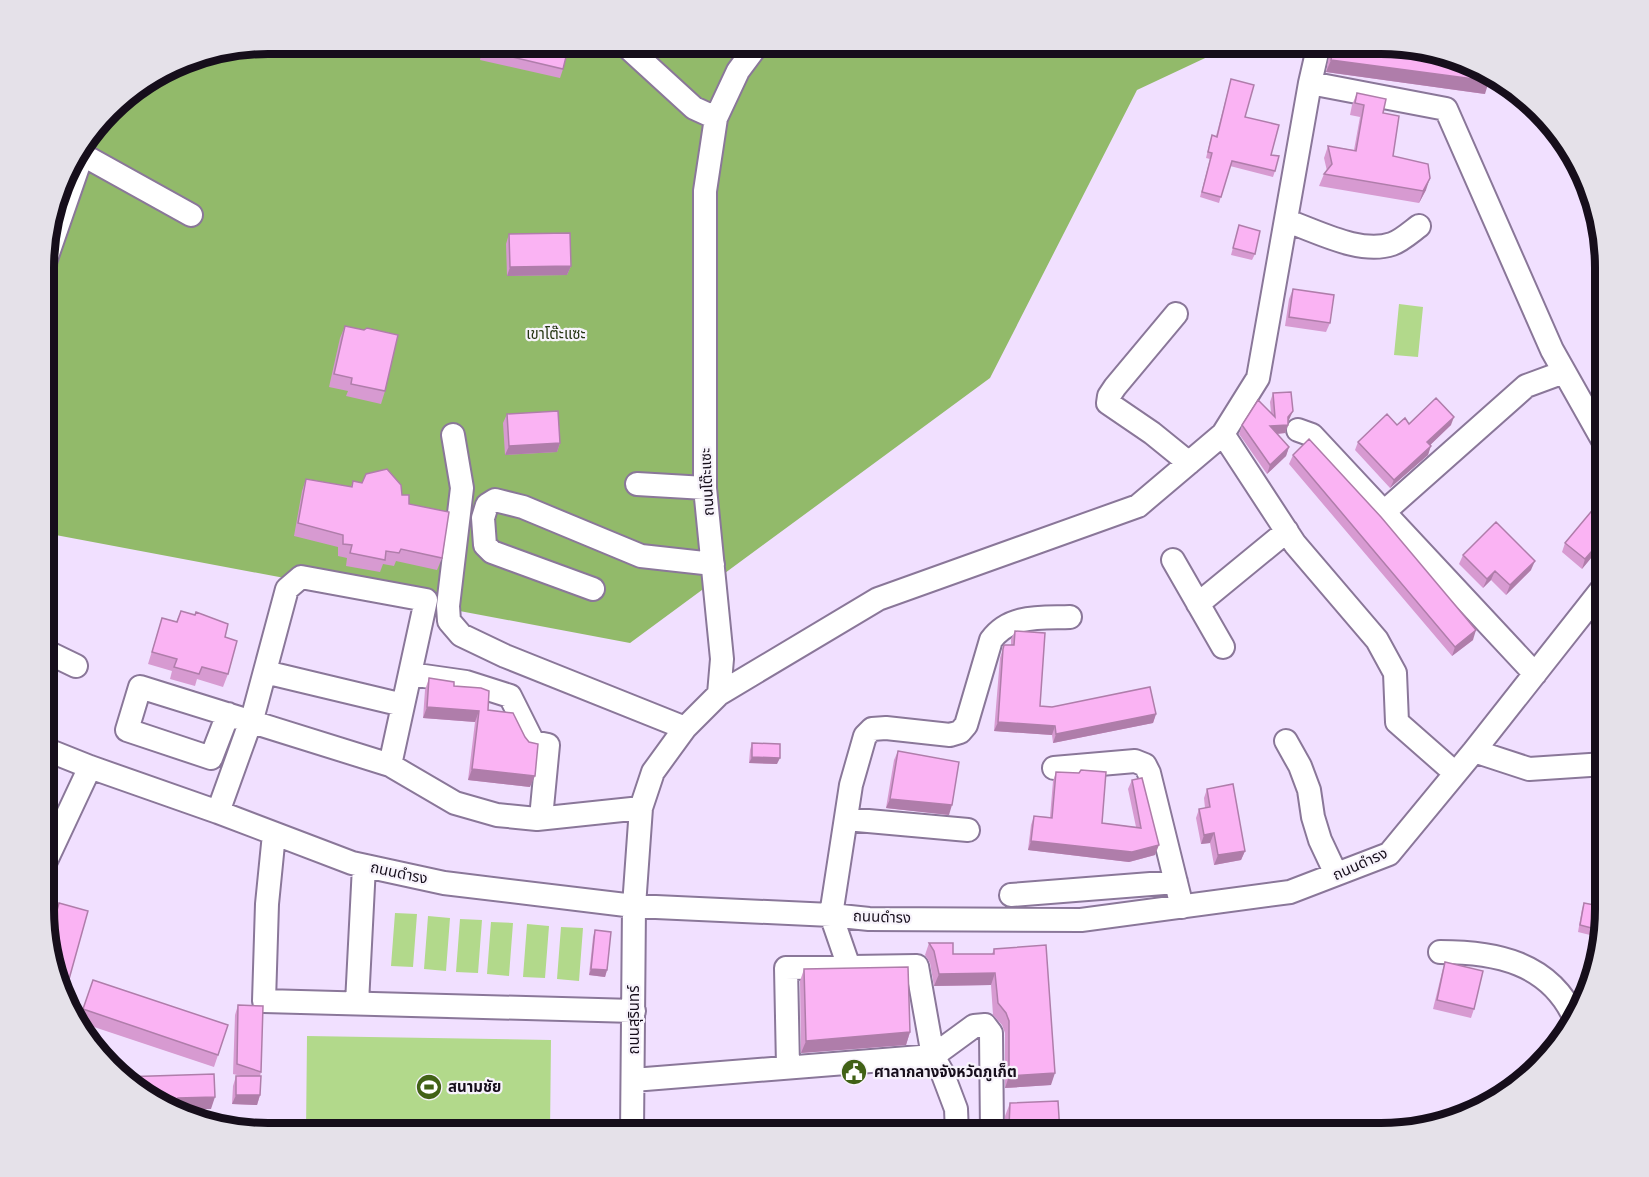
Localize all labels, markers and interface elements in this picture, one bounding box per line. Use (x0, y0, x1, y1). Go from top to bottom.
park label: เขาโต๊ะแซะ (526, 324, 586, 344)
street label: ถนนโต๊ะแซะ (695, 447, 719, 517)
street label: ถนนดำรง (1329, 843, 1391, 885)
street label: ถนนดำรง (368, 857, 430, 889)
street label: ถนนดำรง (853, 906, 911, 928)
street label: ถนนสุรินทร์ (624, 985, 644, 1054)
public building icon: ศาลากลางจังหวัดภูเก็ต (839, 1057, 869, 1087)
place label: ศาลากลางจังหวัดภูเก็ต (874, 1062, 1017, 1082)
sports icon: สนามชัย (414, 1072, 444, 1102)
place label: สนามชัย (448, 1077, 501, 1097)

